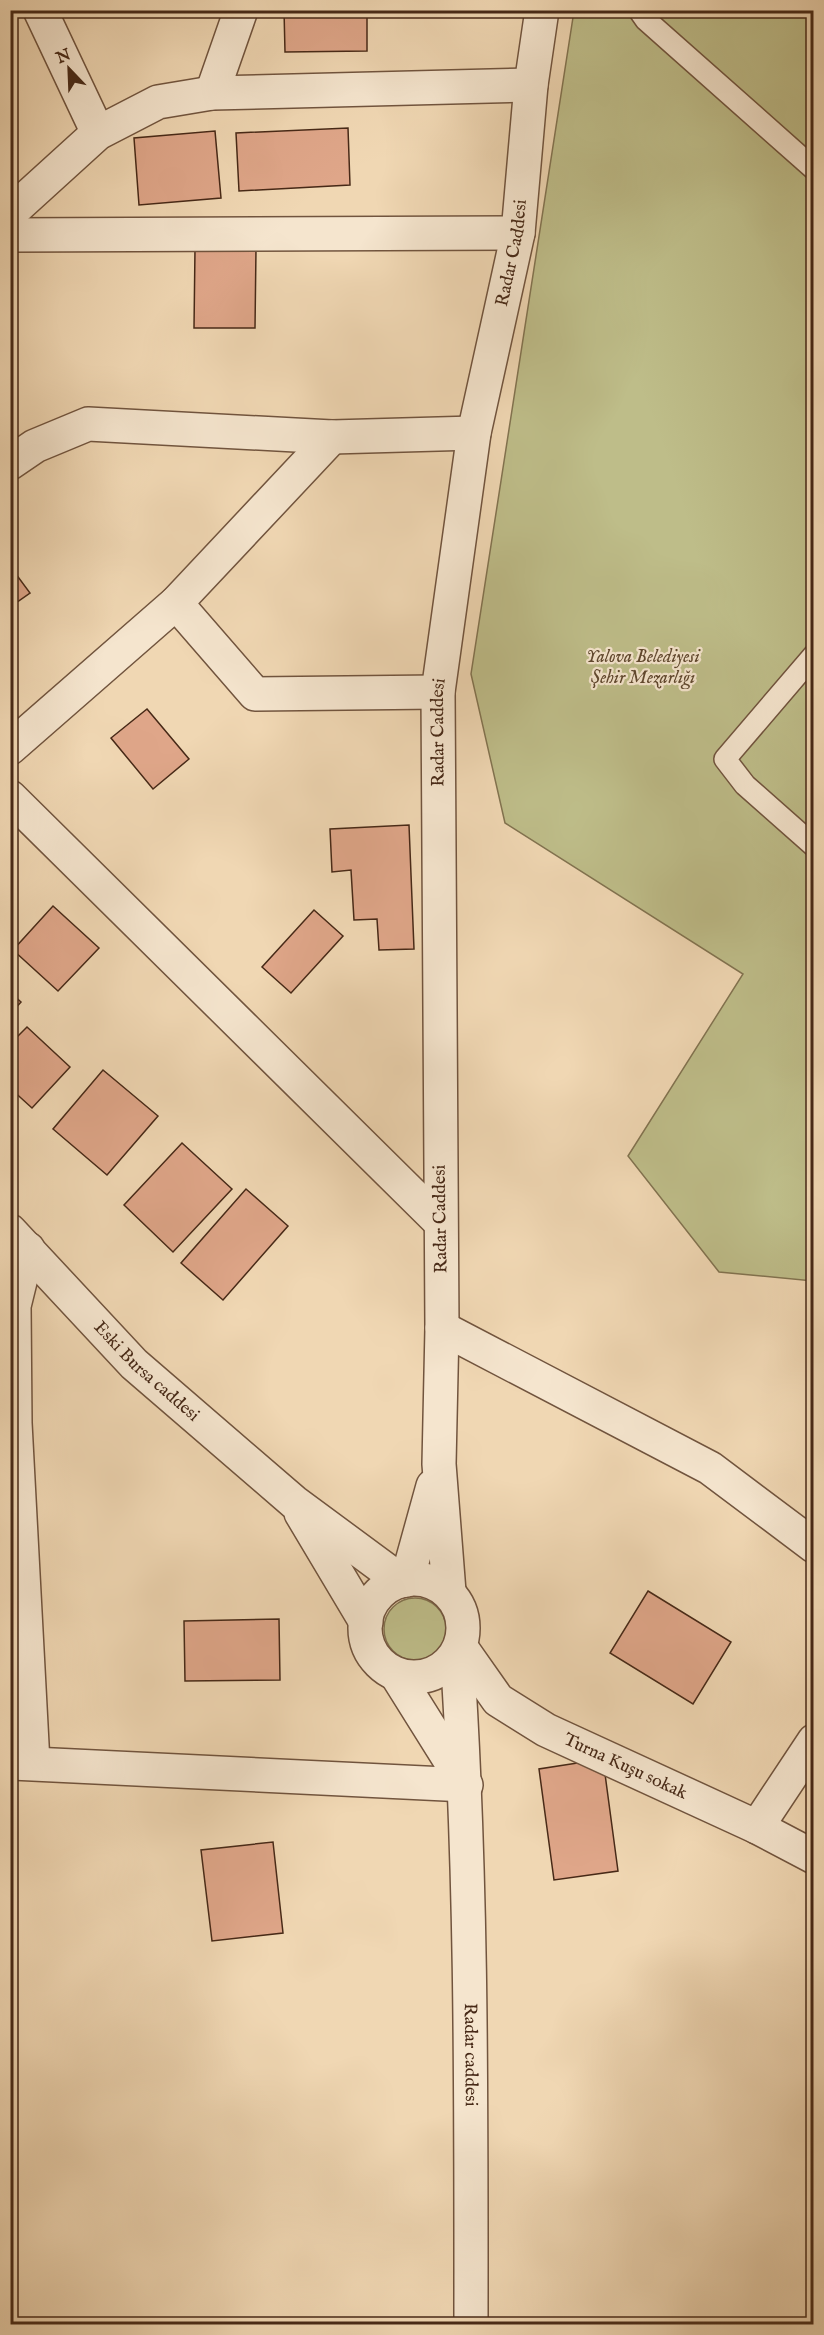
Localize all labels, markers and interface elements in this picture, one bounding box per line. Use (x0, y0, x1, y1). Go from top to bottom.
north arrow (39, 39, 99, 99)
text: N (53, 45, 74, 69)
street label: Radar Caddesi (491, 198, 532, 309)
park label: Yalova Belediyesi Şehir Mezarlığı (586, 646, 701, 690)
street label: Radar Caddesi (426, 677, 451, 787)
street label: Radar Caddesi (429, 1164, 453, 1273)
street label: Eski Bursa caddesi (88, 1316, 204, 1427)
street label: Turna Kuşu sokak (560, 1728, 691, 1805)
street label: Radar caddesi (458, 2003, 482, 2107)

